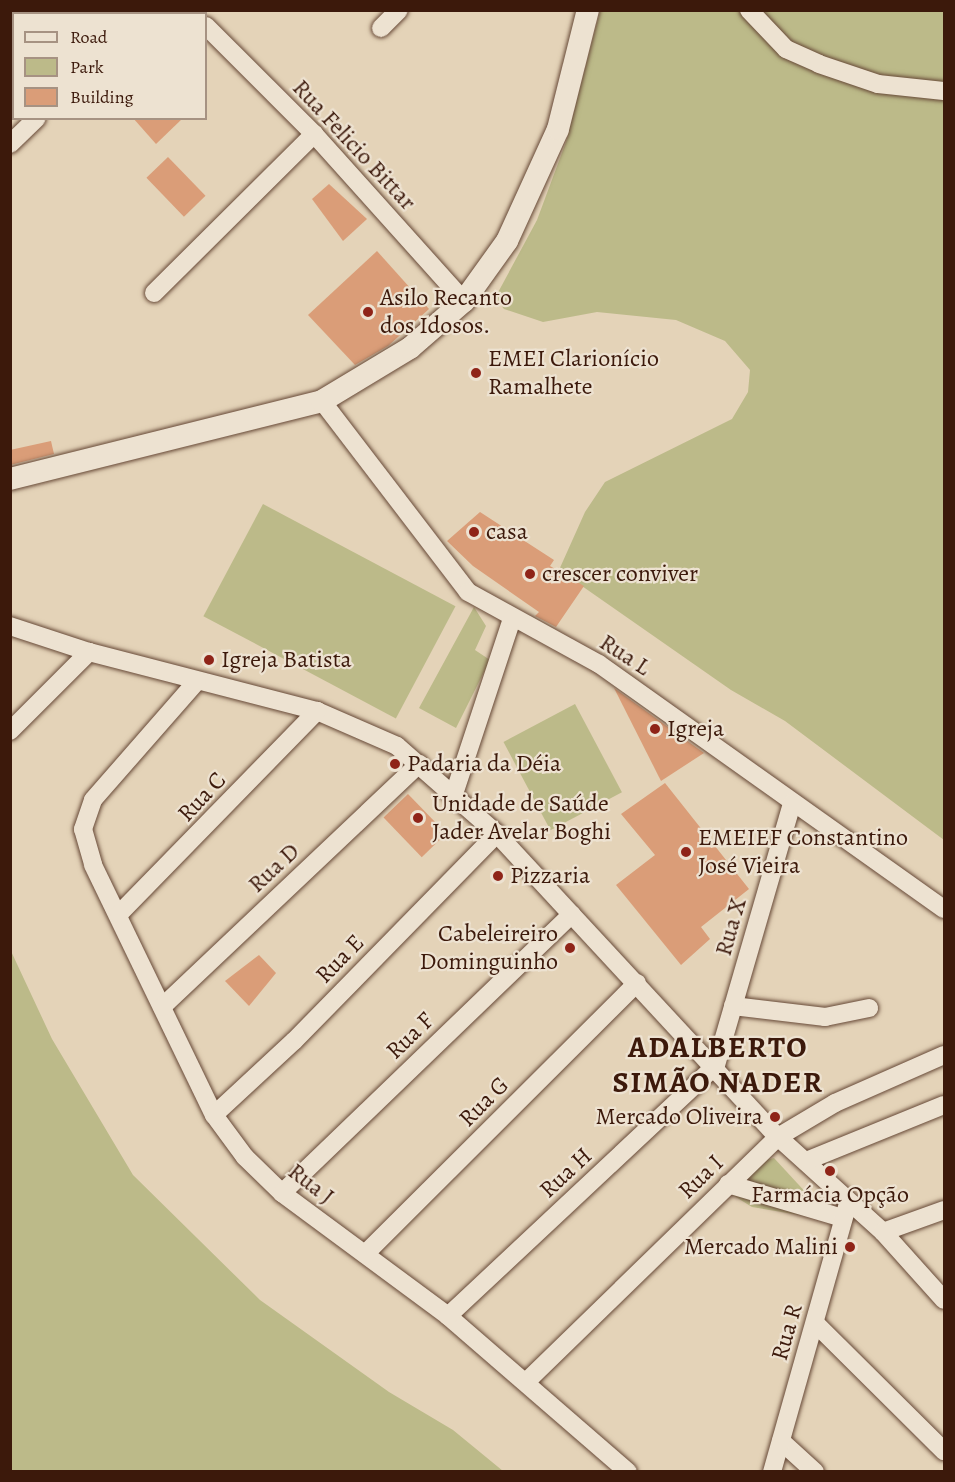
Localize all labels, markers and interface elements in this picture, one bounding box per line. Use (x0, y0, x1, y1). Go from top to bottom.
legend (12, 12, 207, 120)
text: Road (70, 25, 107, 49)
text: Park (70, 55, 104, 79)
street label: Rua Felicio Bittar (286, 74, 422, 216)
text: Building (70, 85, 134, 109)
place label: Asilo Recanto dos Idosos. (380, 284, 512, 340)
marker: Asilo Recanto dos Idosos. (361, 305, 375, 319)
place label: EMEI Clarionício Ramalhete (488, 345, 659, 401)
marker: EMEI Clarionício Ramalhete (469, 366, 483, 380)
place label: casa (486, 518, 528, 546)
marker: casa (467, 525, 481, 539)
place label: crescer conviver (542, 560, 698, 588)
marker: crescer conviver (523, 567, 537, 581)
street label: Rua L (594, 628, 656, 682)
place label: Igreja Batista (221, 646, 352, 674)
marker: Igreja Batista (202, 653, 216, 667)
place label: Igreja (667, 715, 724, 743)
marker: Igreja (648, 722, 662, 736)
place label: Padaria da Déia (407, 750, 561, 778)
marker: Padaria da Déia (388, 757, 402, 771)
street label: Rua C (172, 766, 232, 828)
place label: Unidade de Saúde Jader Avelar Boghi (432, 790, 611, 846)
marker: Unidade de Saúde Jader Avelar Boghi (409, 809, 427, 827)
place label: EMEIEF Constantino José Vieira (698, 824, 908, 880)
street label: Rua D (242, 837, 306, 899)
marker: EMEIEF Constantino José Vieira (679, 845, 693, 859)
place label: Pizzaria (510, 862, 590, 890)
marker: Pizzaria (491, 869, 505, 883)
street label: Rua X (709, 895, 753, 959)
place label: Cabeleireiro Dominguinho (420, 920, 558, 976)
street label: Rua E (310, 928, 370, 990)
marker: Cabeleireiro Dominguinho (563, 941, 577, 955)
street label: Rua F (380, 1006, 440, 1066)
district label: ADALBERTO SIMÃO NADER (613, 1029, 823, 1100)
street label: Rua G (453, 1071, 515, 1133)
place label: Mercado Oliveira (596, 1103, 763, 1131)
marker: Mercado Oliveira (768, 1110, 782, 1124)
street label: Rua H (534, 1142, 598, 1204)
street label: Rua I (672, 1149, 730, 1205)
street label: Rua J (282, 1157, 340, 1211)
marker: Farmácia Opção (823, 1164, 837, 1178)
place label: Farmácia Opção (751, 1181, 909, 1209)
place label: Mercado Malini (684, 1233, 838, 1261)
marker: Mercado Malini (843, 1240, 857, 1254)
street label: Rua R (765, 1300, 809, 1364)

